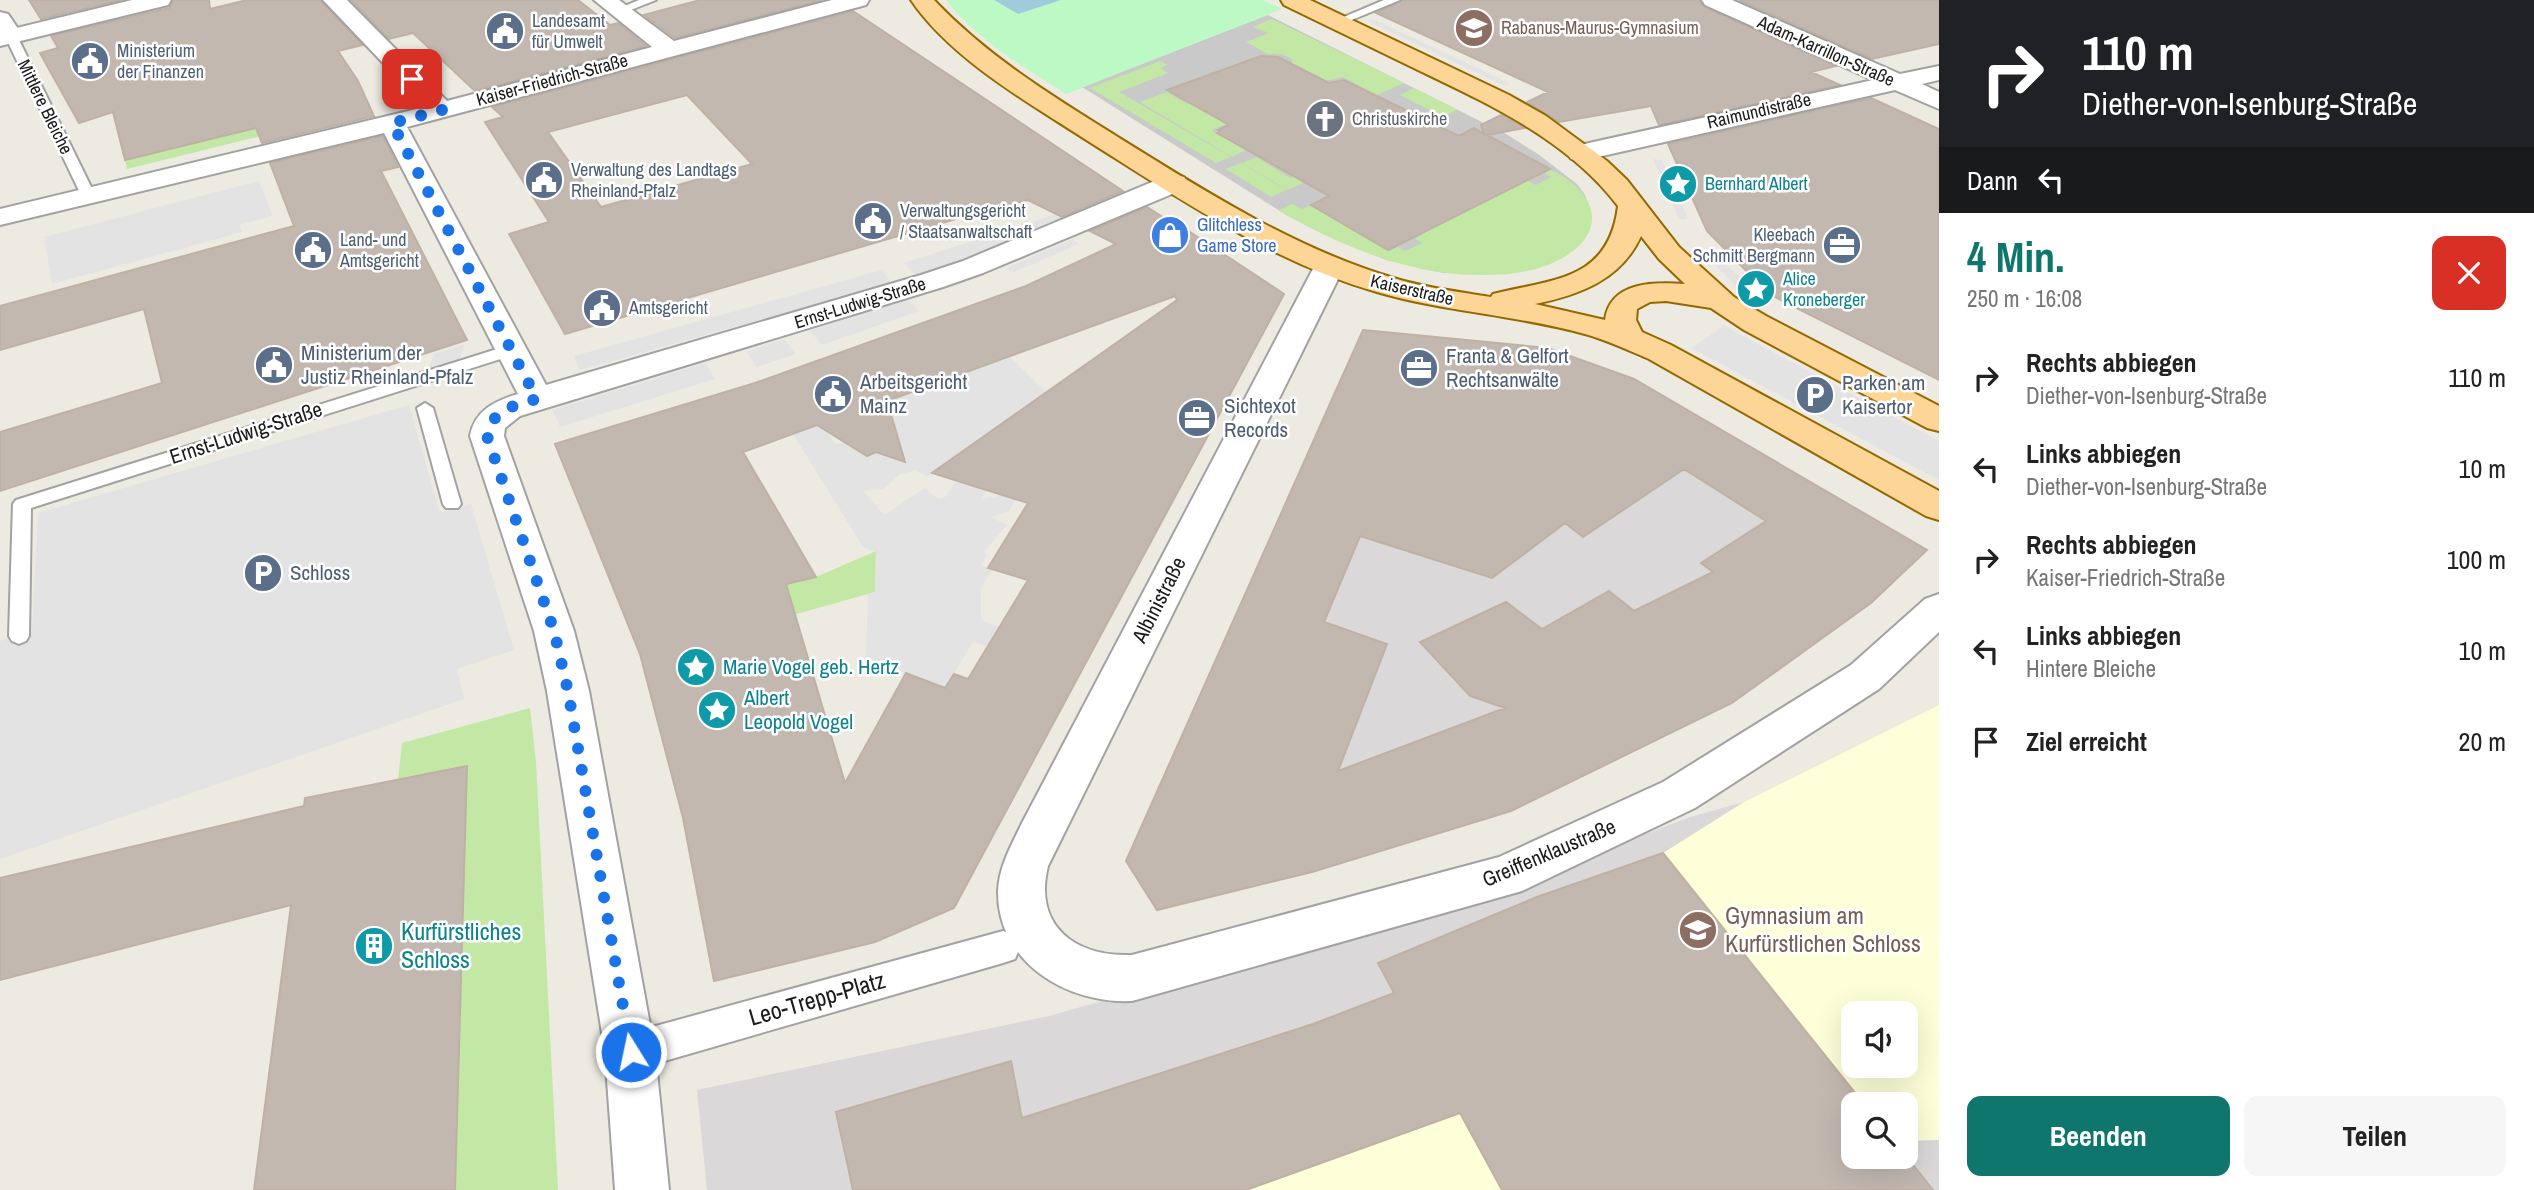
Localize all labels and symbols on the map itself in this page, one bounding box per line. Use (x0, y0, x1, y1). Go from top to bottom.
school or university icon: Rabanus-Maurus-Gymnasium (1453, 7, 1495, 49)
place label: Landesamt für Umwelt (532, 8, 605, 54)
street label: Adam-Karrillon-Straße (1753, 9, 1899, 92)
public building icon: Landesamt für Umwelt (484, 10, 526, 52)
place label: Rabanus-Maurus-Gymnasium (1501, 15, 1699, 40)
place label: Ministerium der Finanzen (117, 38, 204, 84)
public building icon: Ministerium der Finanzen (69, 40, 111, 82)
street label: Kaiser-Friedrich-Straße (473, 47, 630, 112)
pin (382, 49, 442, 109)
street label: Mittlere Bleiche (12, 55, 79, 158)
street label: Raimundistraße (1705, 86, 1813, 135)
church icon: Christuskirche (1304, 98, 1346, 140)
place label: Christuskirche (1352, 106, 1447, 131)
place label: Verwaltung des Landtags Rheinland-Pfalz (571, 157, 737, 203)
public building icon: Verwaltung des Landtags Rheinland-Pfalz (523, 159, 565, 201)
place icon: Bernhard Albert (1657, 163, 1699, 205)
place label: Bernhard Albert (1705, 171, 1808, 196)
place label: Verwaltungsgericht / Staatsanwaltschaft (900, 198, 1032, 244)
public building icon: Verwaltungsgericht / Staatsanwaltschaft (852, 200, 894, 242)
place label: Glitchless Game Store (1197, 212, 1277, 258)
shop icon: Glitchless Game Store (1149, 214, 1191, 256)
place label: Kleebach Schmitt Bergmann (1693, 222, 1815, 268)
office icon: Kleebach Schmitt Bergmann (1821, 224, 1863, 266)
place label: Land- und Amtsgericht (339, 227, 419, 273)
public building icon: Land- und Amtsgericht (292, 229, 334, 271)
place label: Alice Kroneberger (1782, 266, 1865, 312)
street label: Kaiserstraße (1368, 268, 1456, 311)
place icon: Alice Kroneberger (1735, 268, 1777, 310)
street label: Ernst-Ludwig-Straße (791, 271, 929, 334)
public building icon: Amtsgericht (581, 287, 623, 329)
place label: Amtsgericht (628, 295, 708, 320)
place label: Ministerium der Justiz Rheinland-Pfalz (301, 338, 474, 391)
place label: Franta & Gelfort Rechtsanwälte (1446, 341, 1569, 394)
public building icon: Ministerium der Justiz Rheinland-Pfalz (253, 344, 295, 386)
office icon: Franta & Gelfort Rechtsanwälte (1398, 347, 1440, 389)
place label: Arbeitsgericht Mainz (859, 367, 967, 420)
place label: Parken am Kaisertor (1842, 368, 1925, 421)
public building icon: Arbeitsgericht Mainz (812, 373, 854, 415)
parking icon: Parken am Kaisertor (1794, 374, 1836, 416)
place label: Sichtexot Records (1224, 391, 1296, 444)
street label: Ernst-Ludwig-Straße (166, 394, 326, 471)
office icon: Sichtexot Records (1176, 397, 1218, 439)
parking icon: Schloss (242, 552, 284, 594)
street label: Albinistraße (1124, 552, 1193, 649)
place label: Schloss (290, 558, 350, 587)
place icon: Marie Vogel geb. Hertz (675, 646, 717, 688)
place label: Marie Vogel geb. Hertz (723, 652, 900, 681)
place label: Albert Leopold Vogel (743, 683, 853, 736)
place icon: Albert Leopold Vogel (696, 689, 738, 731)
street label: Greiffenklaustraße (1478, 811, 1620, 894)
place label: Gymnasium am Kurfürstlichen Schloss (1725, 899, 1921, 959)
school or university icon: Gymnasium am Kurfürstlichen Schloss (1677, 909, 1719, 951)
place label: Kurfürstliches Schloss (401, 915, 521, 975)
building icon: Kurfürstliches Schloss (353, 925, 395, 967)
street label: Leo-Trepp-Platz (745, 963, 889, 1033)
position arrow (594, 1015, 668, 1089)

